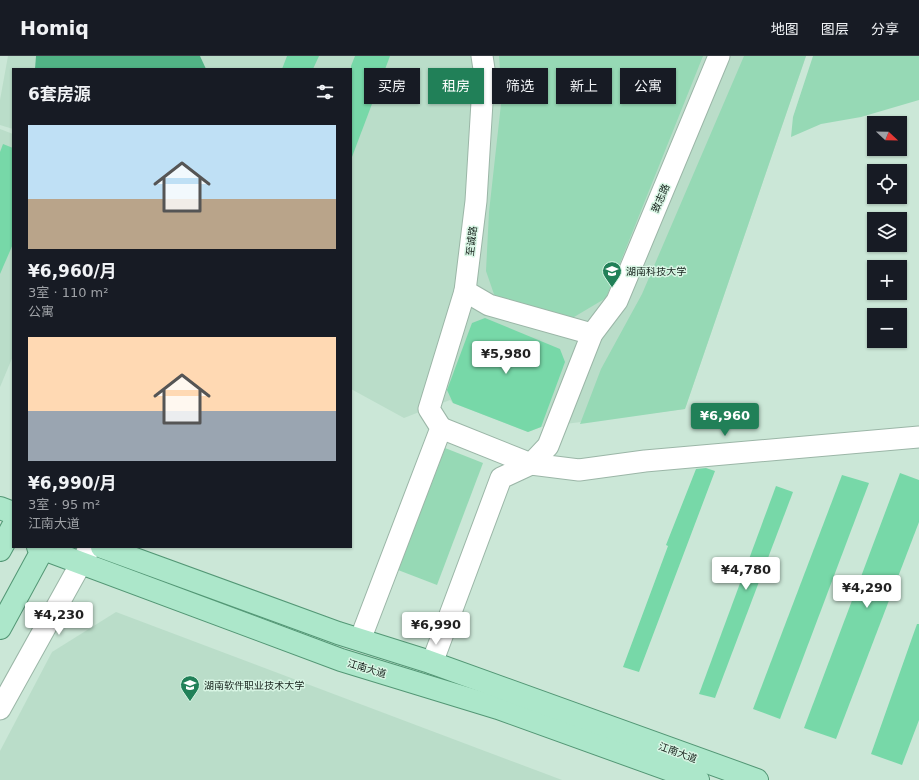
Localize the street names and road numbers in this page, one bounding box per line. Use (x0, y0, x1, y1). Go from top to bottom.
street label: 致志路 (650, 182, 671, 214)
street label: 至诚路 (464, 226, 479, 257)
street label: 江南大道 (346, 657, 388, 680)
street label: 江南大道 (657, 740, 699, 764)

